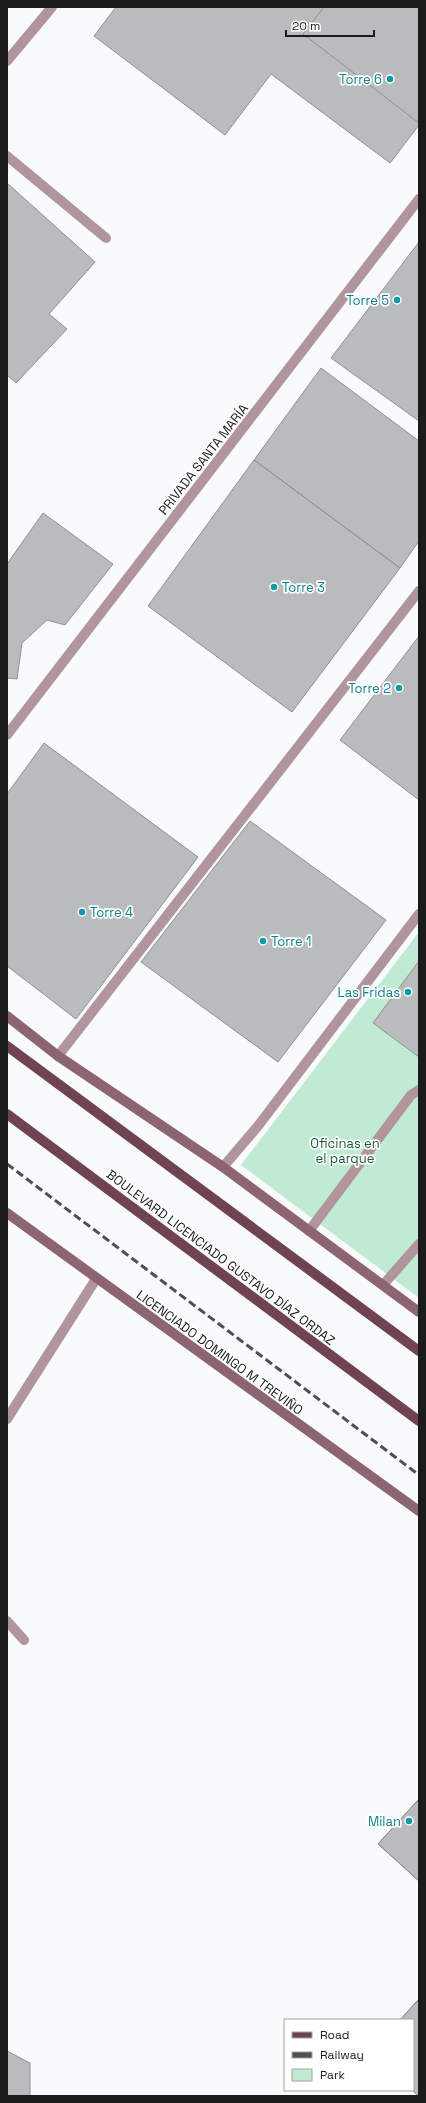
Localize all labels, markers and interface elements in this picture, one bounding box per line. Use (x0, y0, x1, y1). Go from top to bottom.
scale bar (286, 12, 374, 38)
text: 20 m (292, 18, 320, 34)
place label: Torre 6 (339, 71, 382, 88)
marker: Torre 6 (385, 74, 395, 84)
place label: Torre 5 (346, 292, 389, 309)
marker: Torre 5 (392, 295, 402, 305)
street label: PRIVADA SANTA MARÍA (155, 400, 252, 518)
place label: Torre 3 (282, 579, 325, 596)
marker: Torre 3 (269, 582, 279, 592)
place label: Torre 2 (348, 680, 391, 697)
marker: Torre 2 (394, 683, 404, 693)
place label: Torre 4 (90, 904, 133, 921)
marker: Torre 4 (77, 907, 87, 917)
place label: Torre 1 (271, 933, 311, 950)
marker: Torre 1 (258, 936, 268, 946)
place label: Las Fridas (338, 984, 400, 1001)
marker: Las Fridas (403, 987, 413, 997)
park label: Oficinas en el parque (310, 1135, 380, 1167)
street label: BOULEVARD LICENCIADO GUSTAVO DÍAZ ORDAZ (103, 1166, 338, 1349)
street label: LICENCIADO DOMINGO M TREVIÑO (133, 1286, 306, 1419)
place label: Milan (368, 1813, 401, 1830)
marker: Milan (404, 1816, 414, 1826)
legend (284, 2019, 414, 2091)
text: Road (320, 2027, 349, 2043)
text: Railway (320, 2047, 364, 2063)
text: Park (320, 2067, 345, 2083)

